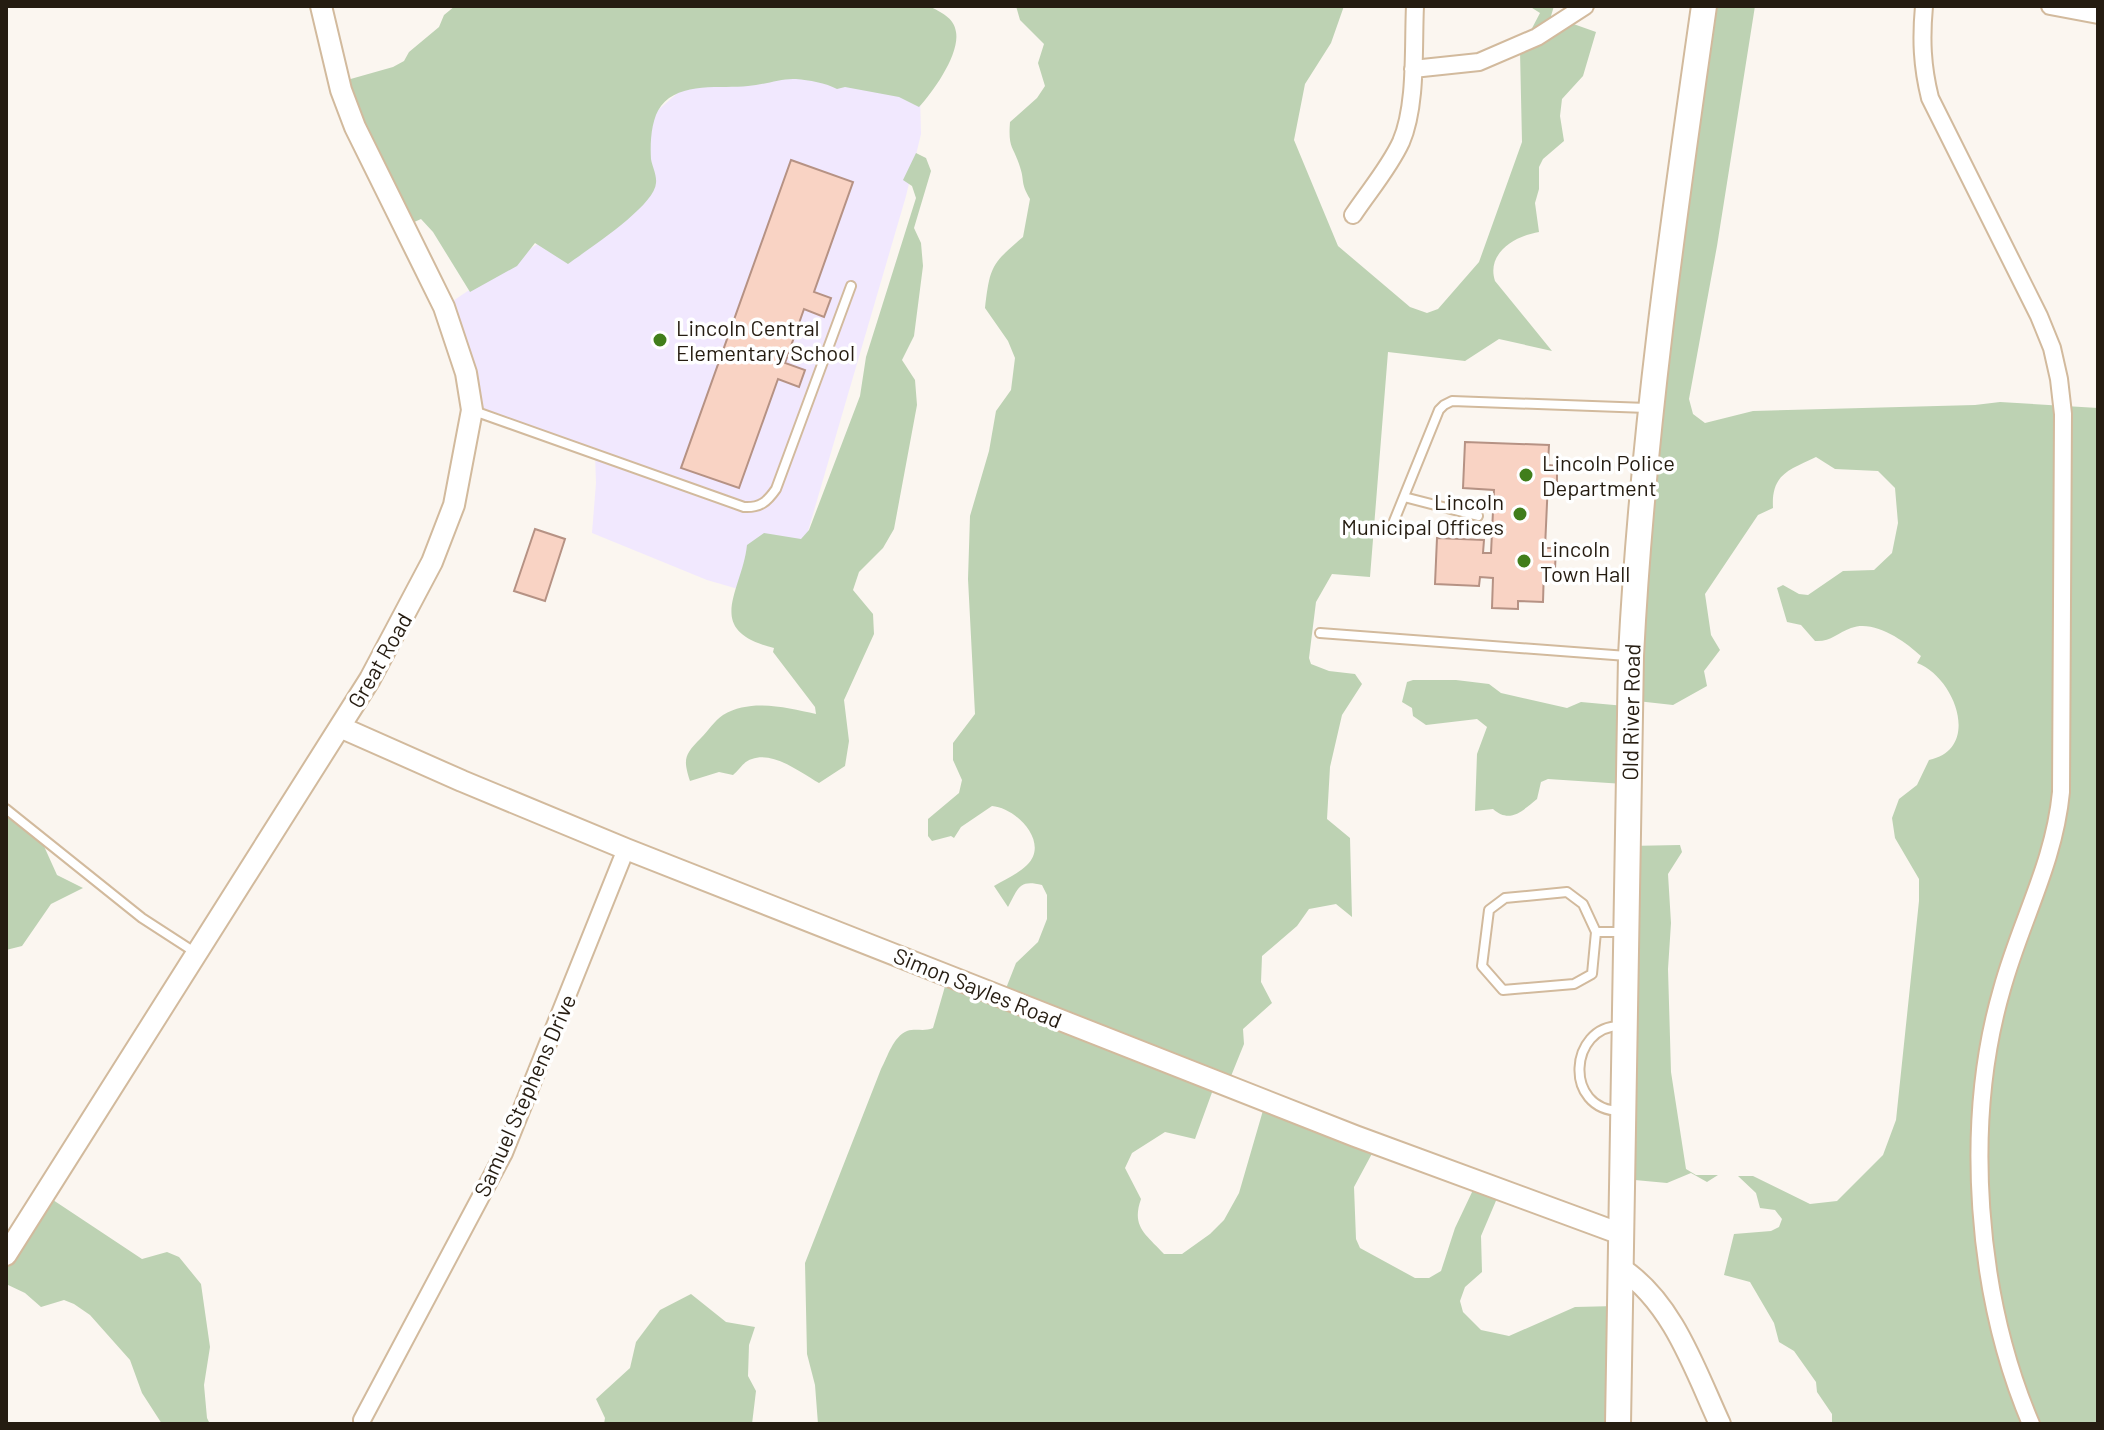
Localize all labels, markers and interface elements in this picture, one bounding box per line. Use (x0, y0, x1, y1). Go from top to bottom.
place label: Lincoln Central Elementary School (676, 314, 855, 365)
marker: Lincoln Central Elementary School (651, 331, 669, 349)
place label: Lincoln Police Department (1542, 449, 1675, 500)
marker: Lincoln Police Department (1517, 466, 1535, 484)
place label: Lincoln Municipal Offices (1341, 488, 1504, 539)
marker: Lincoln Municipal Offices (1511, 505, 1529, 523)
place label: Lincoln Town Hall (1540, 535, 1630, 586)
marker: Lincoln Town Hall (1515, 552, 1533, 570)
street label: Great Road (341, 608, 417, 712)
street label: Old River Road (1616, 643, 1645, 781)
street label: Simon Sayles Road (890, 941, 1066, 1033)
street label: Samuel Stephens Drive (468, 990, 580, 1200)

